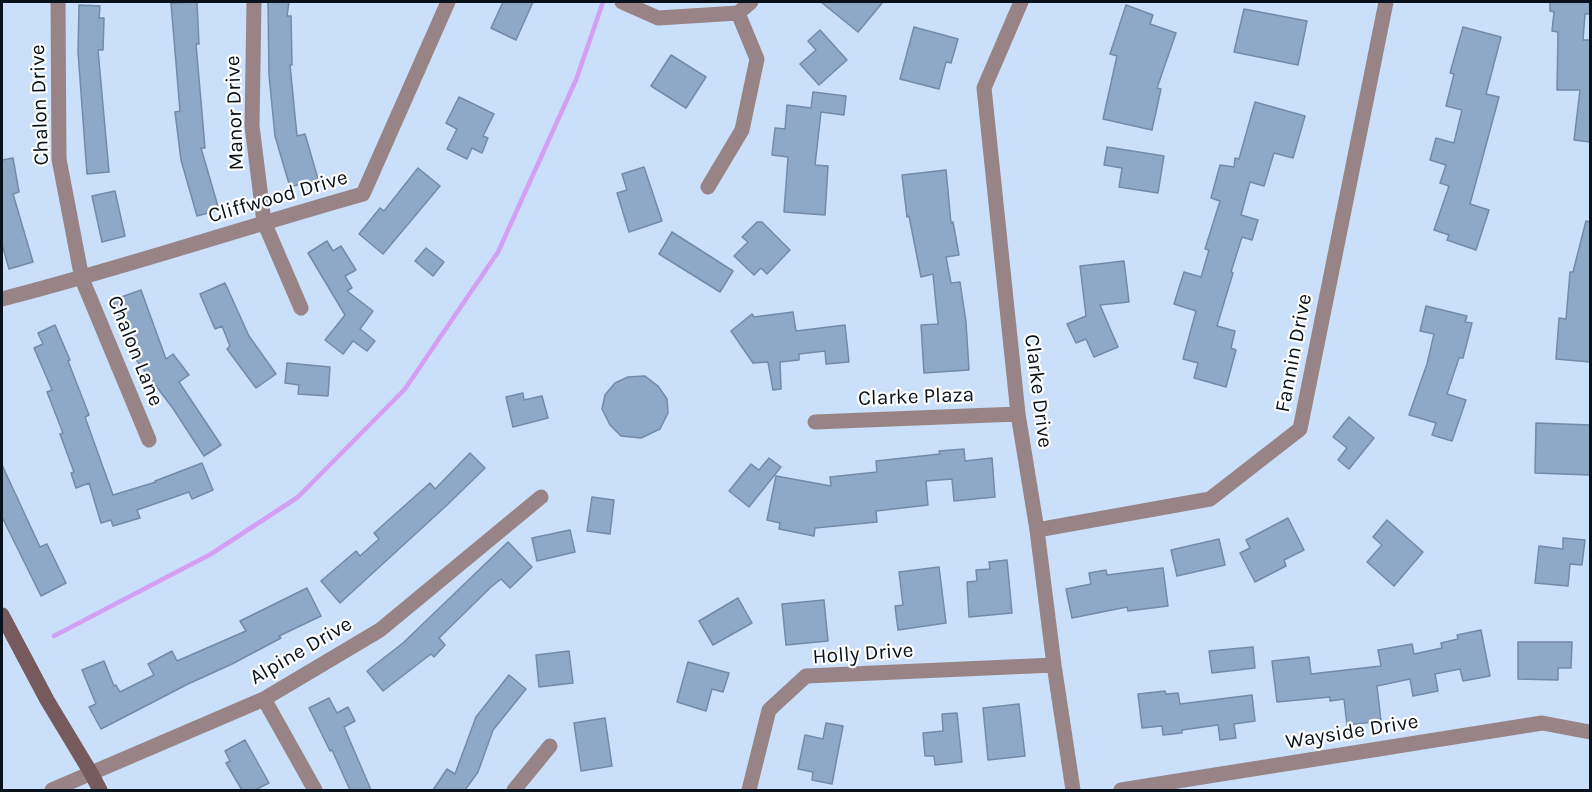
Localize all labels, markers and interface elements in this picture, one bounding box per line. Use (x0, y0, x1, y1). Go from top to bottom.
street label: Chalon Drive (25, 44, 55, 166)
street label: Manor Drive (220, 55, 250, 171)
street label: Cliffwood Drive (205, 165, 351, 229)
street label: Chalon Lane (101, 292, 169, 410)
street label: Fannin Drive (1270, 292, 1318, 414)
street label: Clarke Drive (1019, 333, 1057, 449)
street label: Clarke Plaza (858, 382, 974, 412)
street label: Alpine Drive (245, 612, 357, 690)
street label: Holly Drive (812, 638, 914, 670)
street label: Wayside Drive (1284, 709, 1420, 755)

